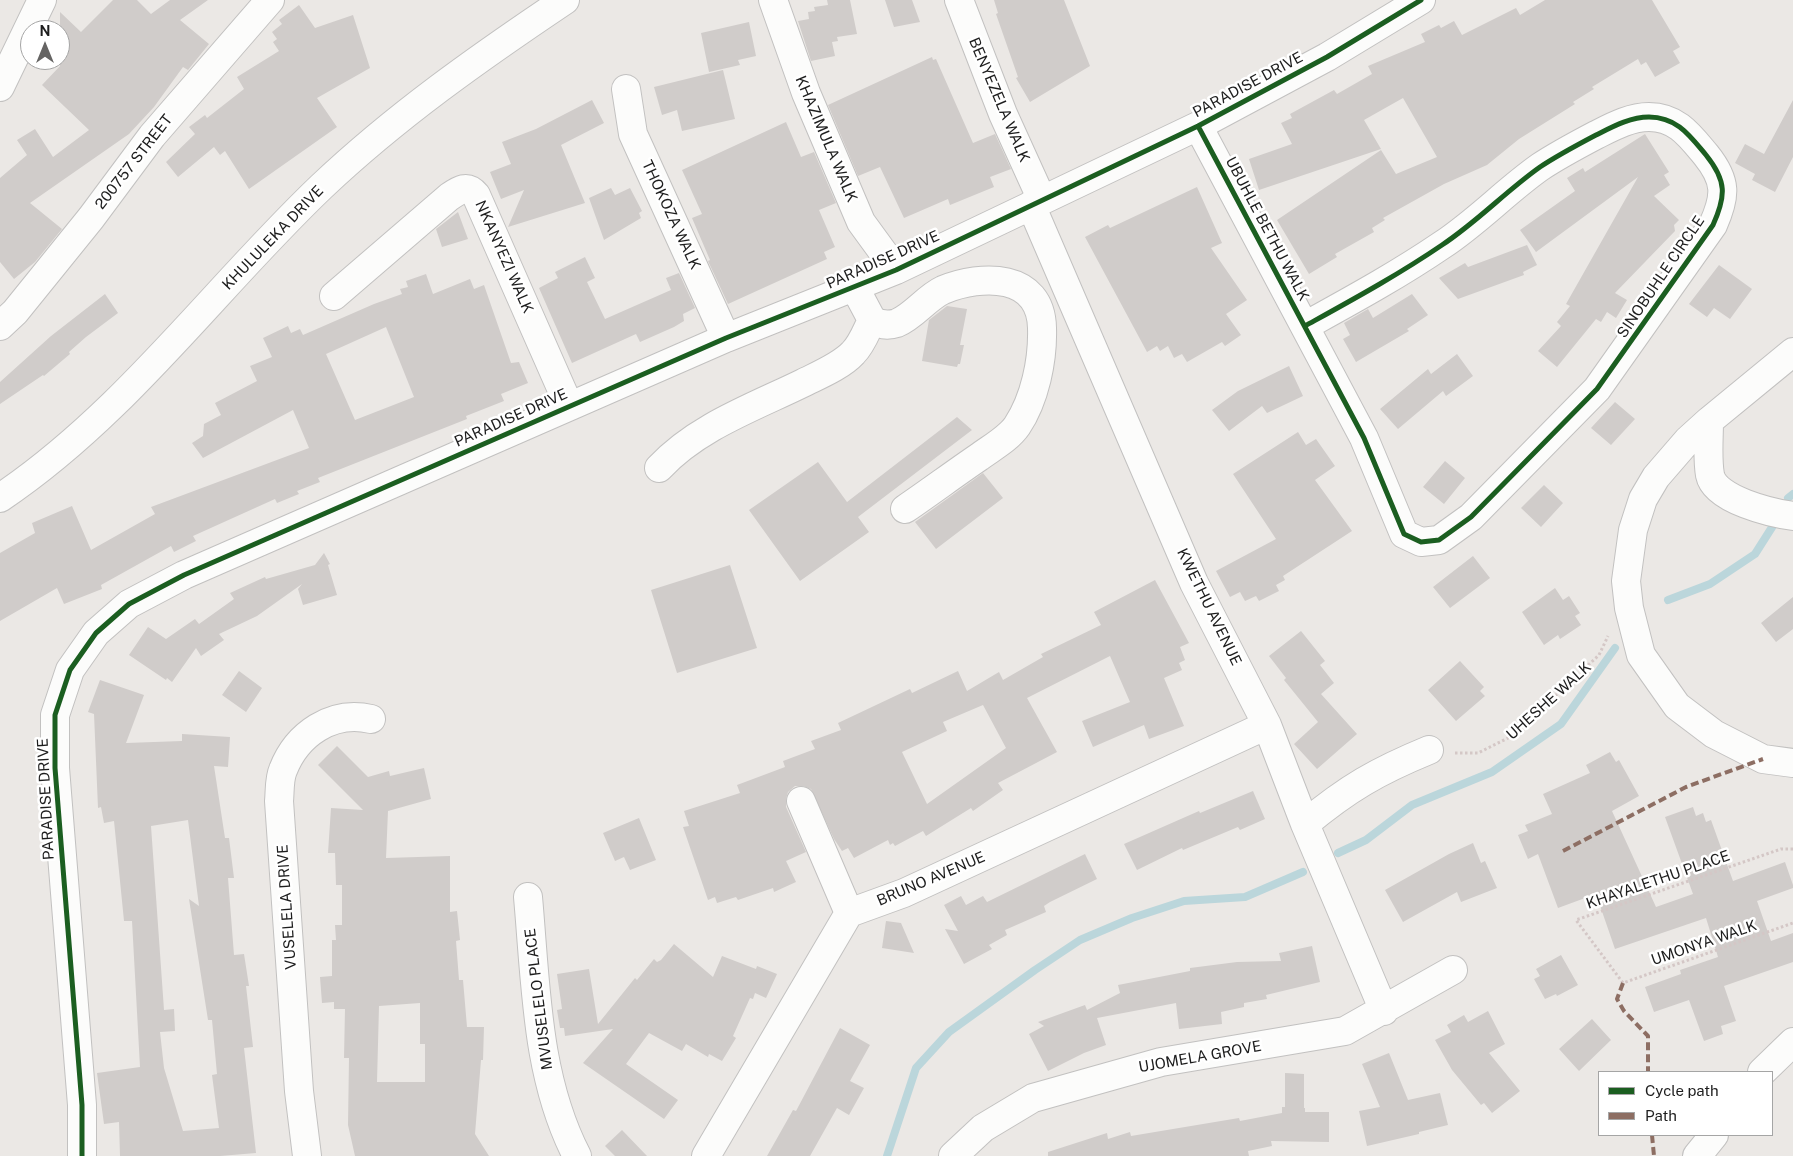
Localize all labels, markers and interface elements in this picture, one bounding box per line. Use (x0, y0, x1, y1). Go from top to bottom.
north arrow (20, 20, 70, 70)
text: N (40, 23, 50, 39)
street label: BENYEZELA WALK (965, 35, 1033, 165)
street label: PARADISE DRIVE (1190, 48, 1306, 122)
street label: KHAZIMULA WALK (791, 73, 861, 205)
street label: 200757 STREET (92, 111, 176, 213)
street label: UBUHLE BETHU WALK (1221, 154, 1313, 304)
street label: THOKOZA WALK (638, 158, 704, 272)
street label: KHULULEKA DRIVE (219, 182, 327, 294)
street label: NKANYEZI WALK (471, 198, 537, 316)
street label: SINOBUHLE CIRCLE (1614, 213, 1708, 341)
street label: PARADISE DRIVE (824, 227, 942, 293)
street label: PARADISE DRIVE (452, 385, 570, 451)
street label: KWETHU AVENUE (1173, 545, 1245, 669)
street label: UHESHE WALK (1503, 658, 1595, 744)
street label: PARADISE DRIVE (34, 738, 58, 860)
street label: VUSELELA DRIVE (274, 844, 300, 970)
street label: KHAYALETHU PLACE (1584, 847, 1732, 913)
street label: BRUNO AVENUE (874, 848, 988, 910)
street label: UMONYA WALK (1649, 917, 1759, 969)
street label: MVUSELELO PLACE (521, 927, 557, 1071)
street label: UJOMELA GROVE (1137, 1037, 1263, 1077)
legend (1598, 1071, 1773, 1136)
text: Cycle path (1645, 1082, 1719, 1099)
text: Path (1645, 1107, 1677, 1124)

